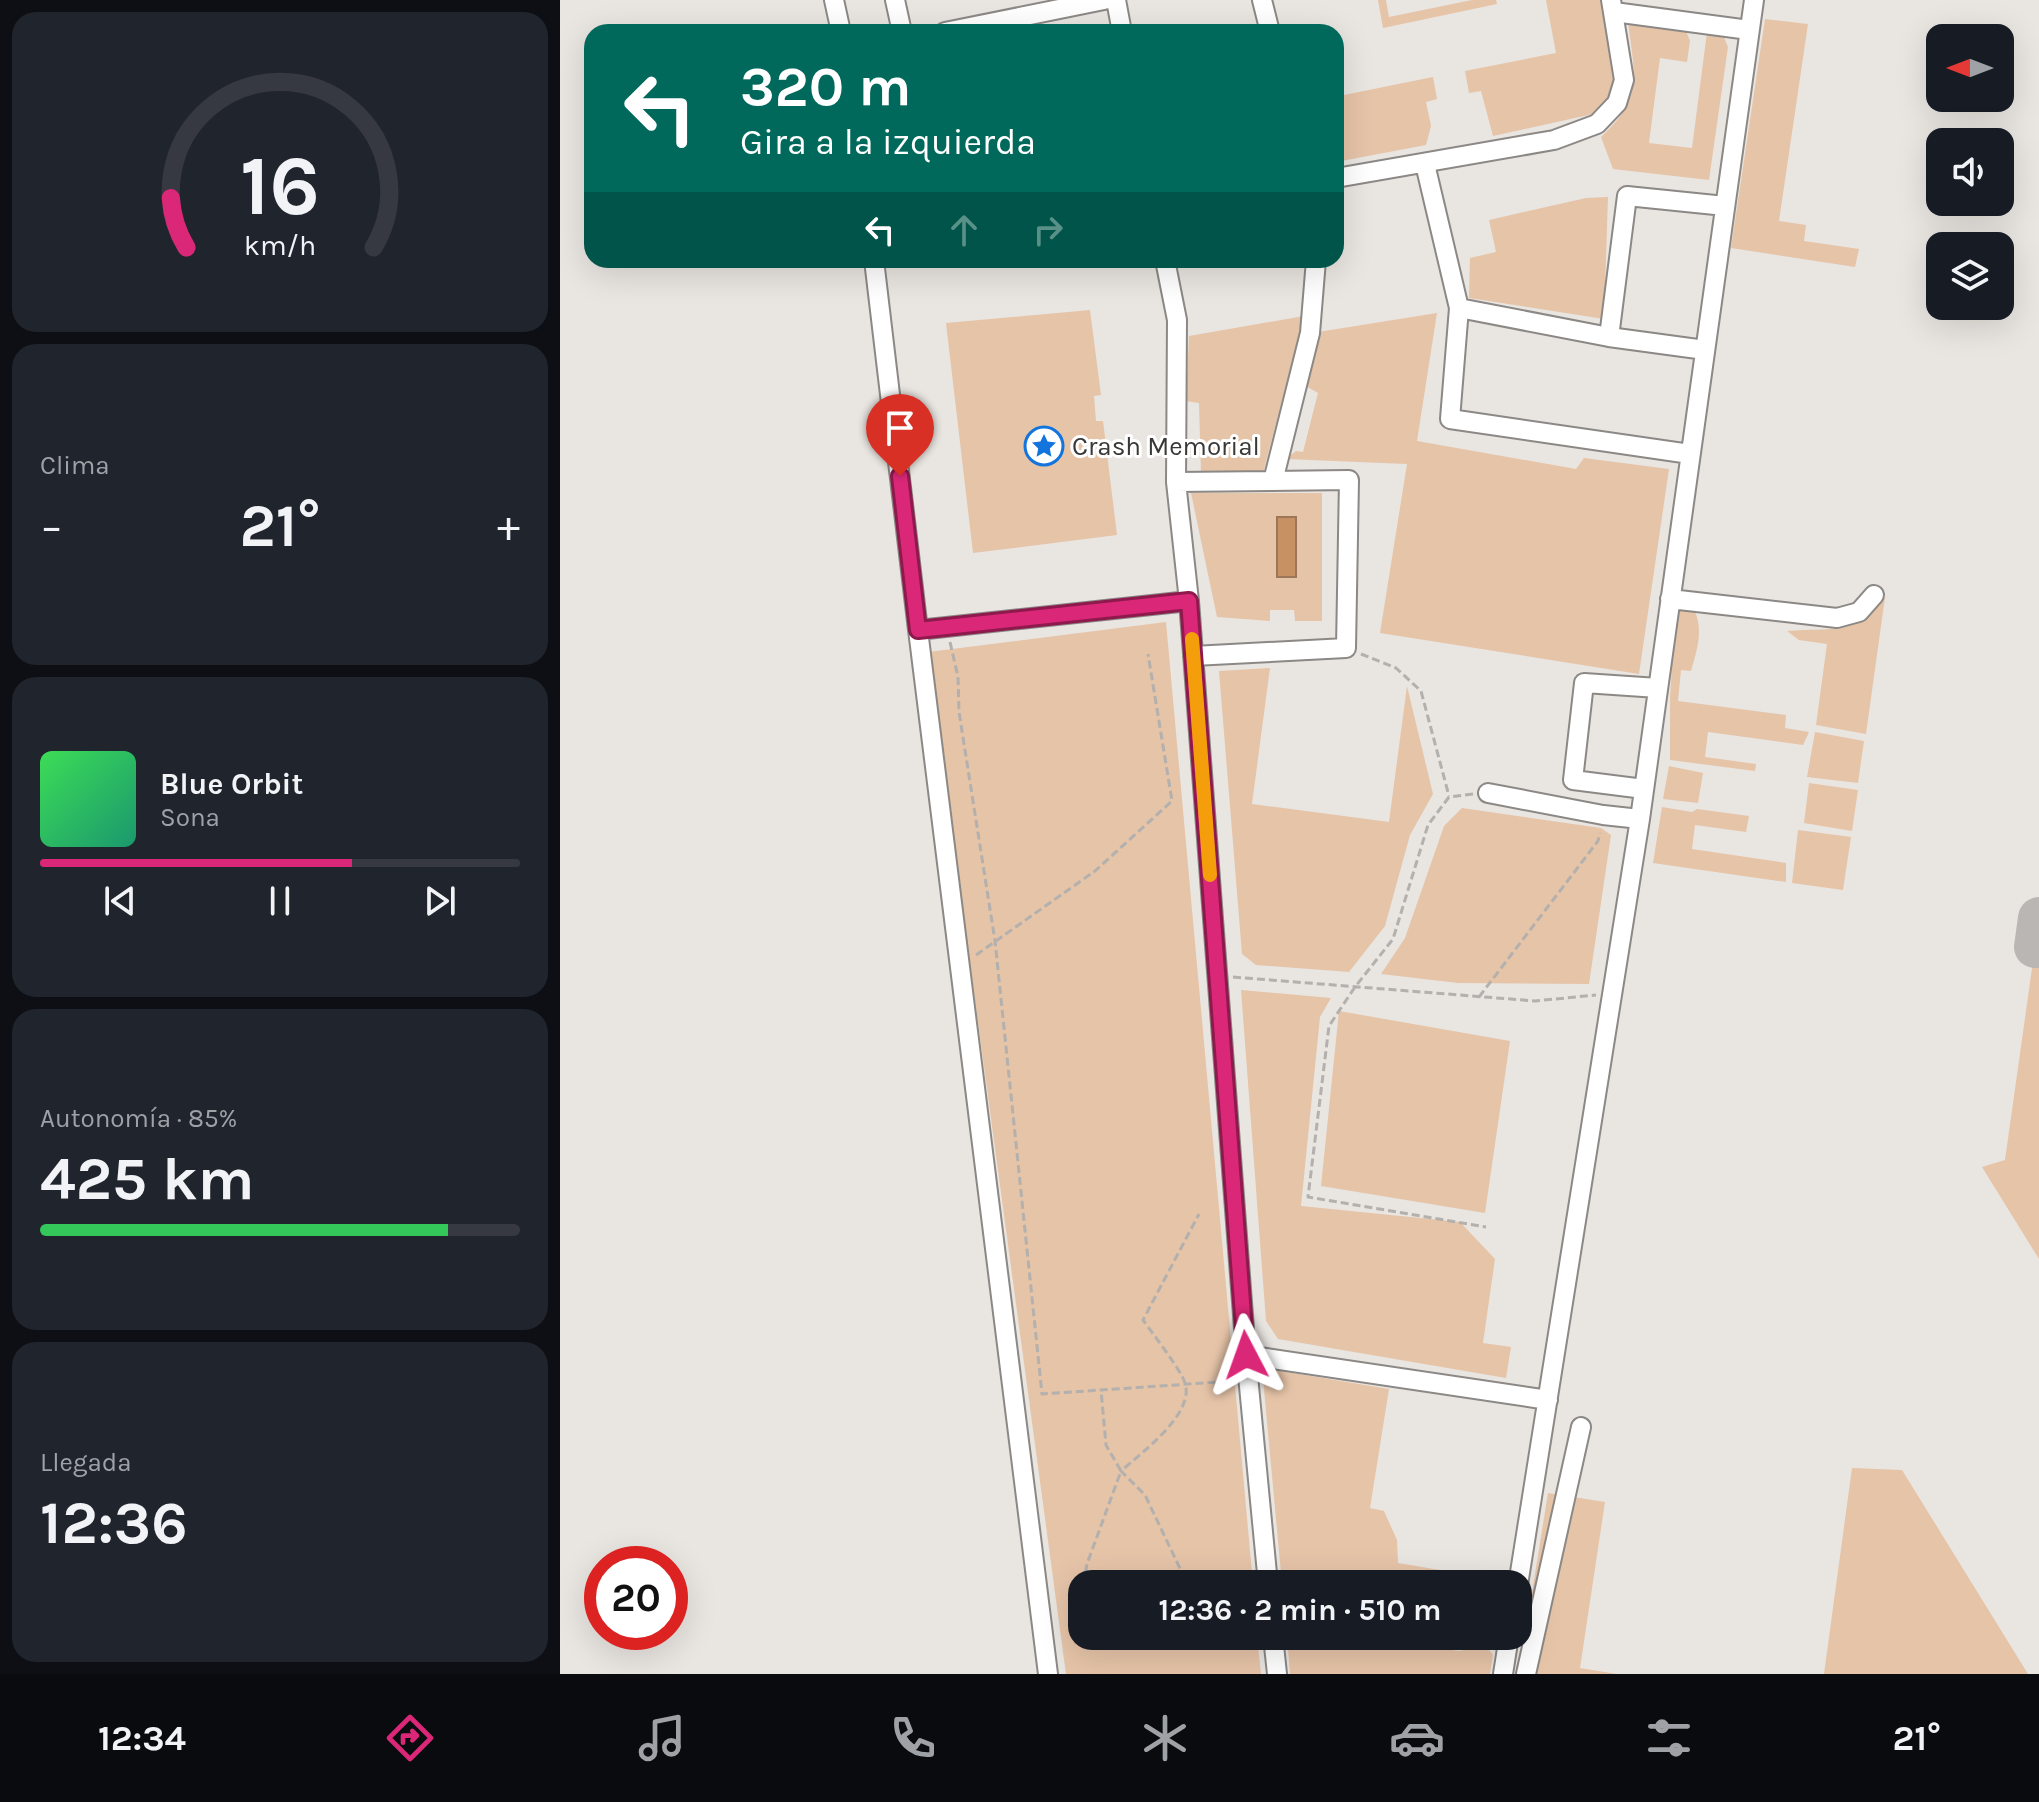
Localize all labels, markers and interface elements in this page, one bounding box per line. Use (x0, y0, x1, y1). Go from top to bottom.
north arrow (1926, 24, 2014, 112)
map controls (1926, 24, 2014, 320)
text: 320 m (740, 54, 911, 119)
icon: left (608, 56, 712, 160)
text: Gira a la izquierda (740, 121, 1036, 163)
button: sound (1926, 128, 2014, 216)
text: 16 (240, 138, 320, 235)
icon: left (858, 208, 902, 252)
icon: ahead (942, 208, 986, 252)
icon: right (1026, 208, 1070, 252)
text: km/h (244, 229, 316, 262)
button: layers (1926, 232, 2014, 320)
pin (866, 394, 934, 476)
icon: arrive (878, 406, 922, 450)
place icon: Crash Memorial (1023, 425, 1065, 467)
place label: Crash Memorial (1072, 431, 1260, 462)
text: Clima (40, 450, 110, 481)
text: 21° (240, 491, 321, 561)
text: − (40, 501, 63, 552)
text: + (497, 501, 520, 552)
text: Blue Orbit (160, 766, 303, 802)
text: Sona (160, 802, 220, 833)
icon: previous (98, 879, 142, 923)
icon: pause (258, 879, 302, 923)
icon: next (418, 879, 462, 923)
text: Autonomía · 85% (40, 1103, 237, 1134)
text: 425 km (40, 1144, 255, 1214)
position arrow (1204, 1313, 1288, 1397)
text: Llegada (40, 1447, 132, 1478)
text: 12:36 (40, 1488, 188, 1558)
speed limit sign: 20 (584, 1546, 688, 1650)
text: 12:36 · 2 min · 510 m (1159, 1592, 1442, 1628)
icon: directions (382, 1710, 438, 1766)
icon: music (634, 1710, 690, 1766)
icon: phone (885, 1710, 941, 1766)
icon: climate (1137, 1710, 1193, 1766)
icon: car (1389, 1710, 1445, 1766)
icon: filters (1641, 1710, 1697, 1766)
text: 12:34 (98, 1717, 186, 1759)
text: 21° (1893, 1717, 1941, 1759)

